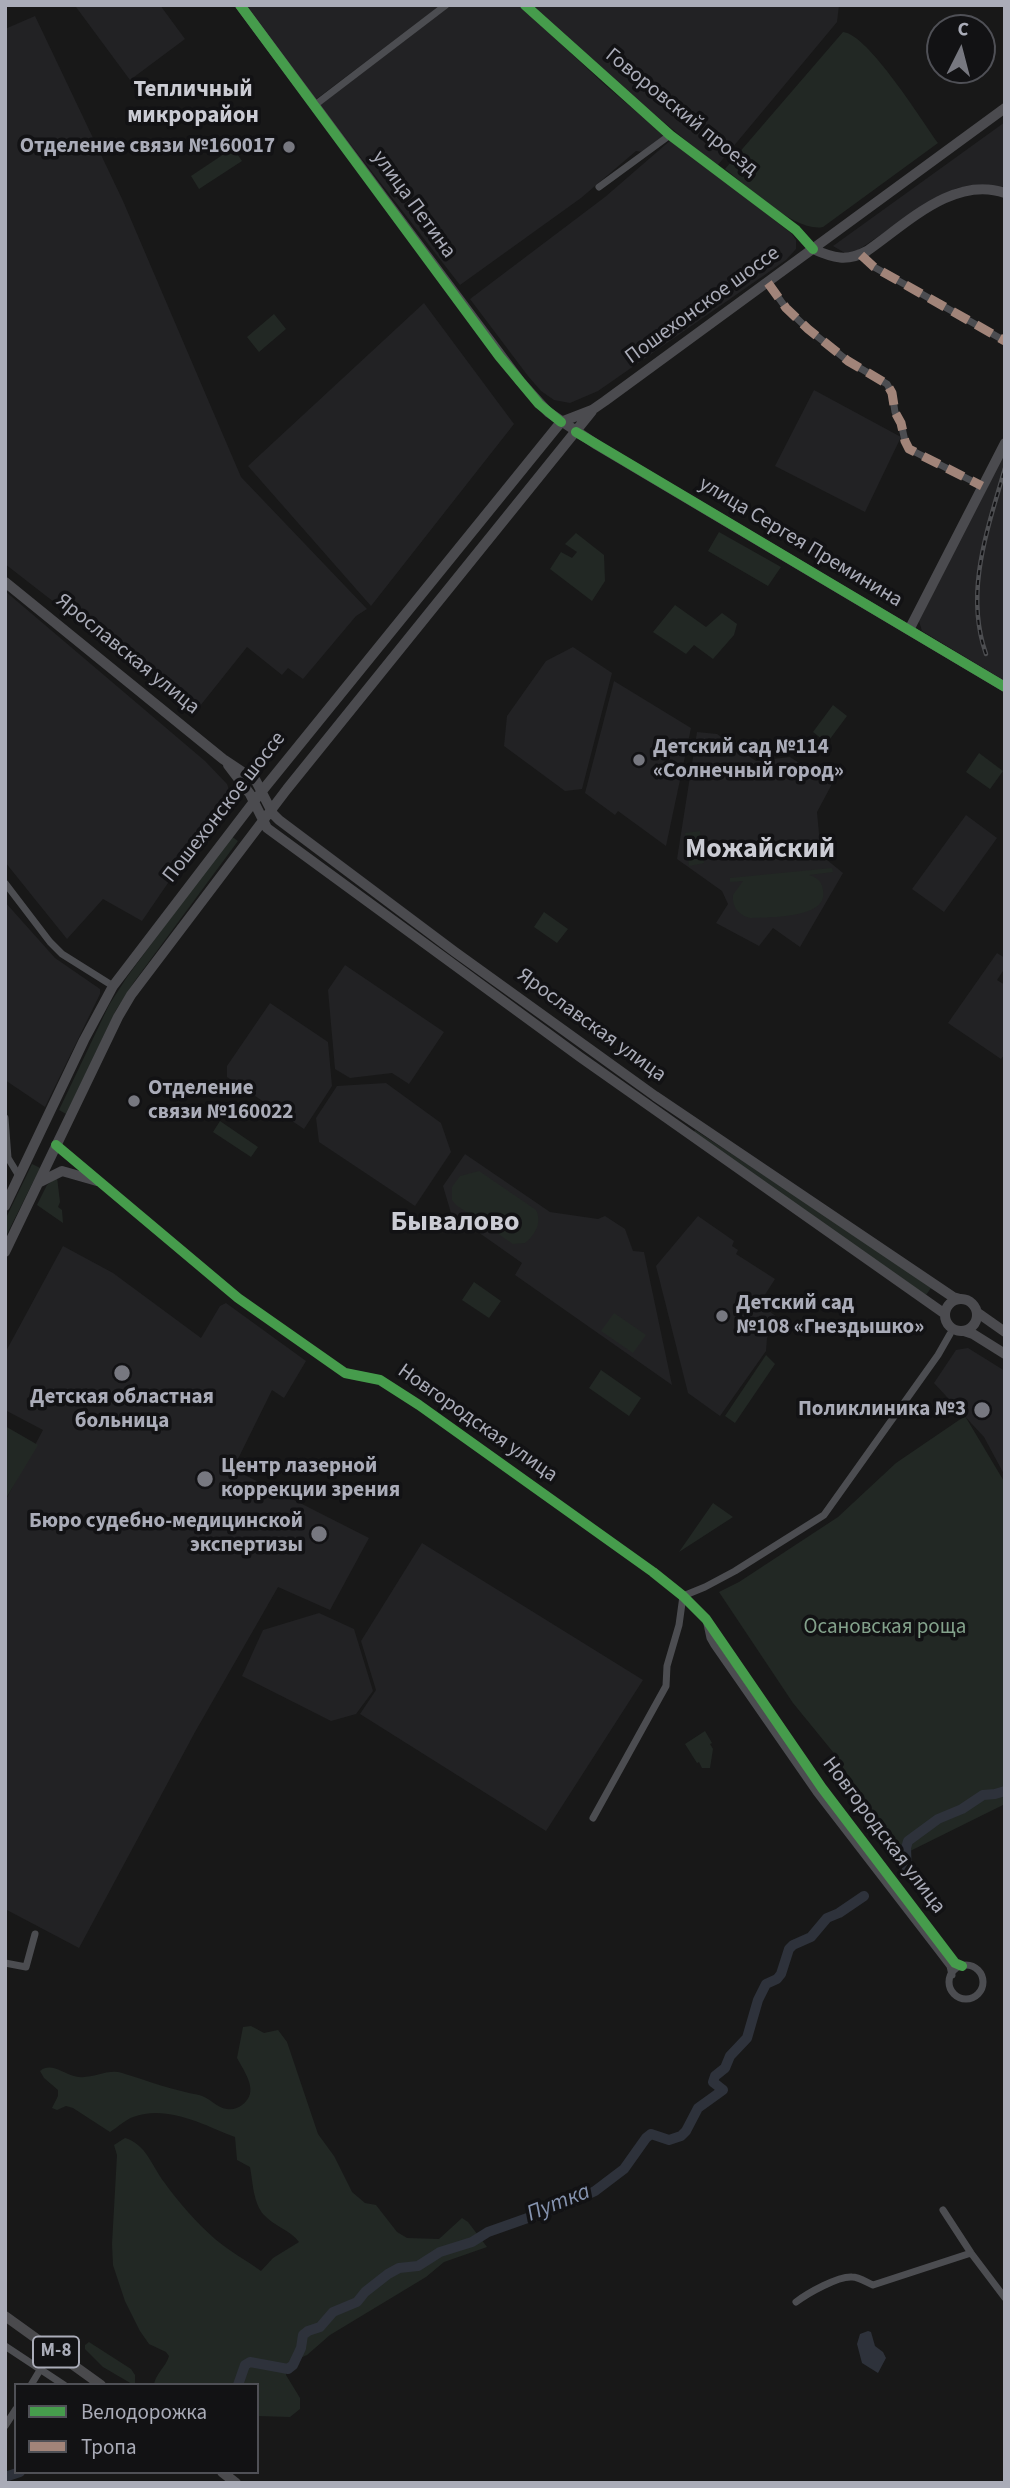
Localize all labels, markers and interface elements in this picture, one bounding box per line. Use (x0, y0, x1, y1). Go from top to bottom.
north arrow (926, 14, 996, 84)
text: С (956, 16, 970, 44)
street label: Говоровский проезд (600, 44, 762, 182)
district label: Тепличный микрорайон (127, 77, 259, 131)
place label: Отделение связи №160017 (20, 134, 275, 160)
marker: Отделение связи №160017 (281, 139, 297, 155)
street label: улица Петина (366, 146, 460, 264)
street label: Пошехонское шоссе (621, 242, 785, 370)
street label: улица Сергея Преминина (694, 472, 906, 614)
street label: Ярославская улица (50, 589, 204, 721)
street label: Пошехонское шоссе (158, 728, 292, 888)
place label: Детский сад №114 «Солнечный город» (653, 735, 844, 785)
marker: Детский сад №114 «Солнечный город» (631, 752, 647, 768)
district label: Можайский (685, 834, 835, 868)
street label: Ярославская улица (512, 964, 670, 1088)
place label: Отделение связи №160022 (148, 1076, 293, 1126)
marker: Отделение связи №160022 (126, 1093, 142, 1109)
district label: Бывалово (391, 1207, 519, 1241)
place label: Детский сад №108 «Гнездышко» (736, 1291, 924, 1341)
marker: Детский сад №108 «Гнездышко» (714, 1308, 730, 1324)
street label: Новгородская улица (392, 1359, 562, 1489)
marker: Детская областная больница (112, 1363, 132, 1383)
place label: Детская областная больница (30, 1385, 214, 1435)
place label: Поликлиника №3 (798, 1397, 966, 1423)
marker: Поликлиника №3 (972, 1400, 992, 1420)
place label: Центр лазерной коррекции зрения (221, 1454, 400, 1504)
marker: Центр лазерной коррекции зрения (195, 1469, 215, 1489)
place label: Бюро судебно-медицинской экспертизы (29, 1509, 303, 1559)
marker: Бюро судебно-медицинской экспертизы (309, 1524, 329, 1544)
park label: Осановская роща (804, 1615, 966, 1641)
street label: Новгородская улица (816, 1753, 950, 1919)
water label: Путка (523, 2179, 595, 2229)
road number: М-8 (33, 2336, 79, 2368)
legend (14, 2383, 259, 2474)
text: Велодорожка (81, 2397, 207, 2427)
text: Тропа (81, 2432, 137, 2462)

